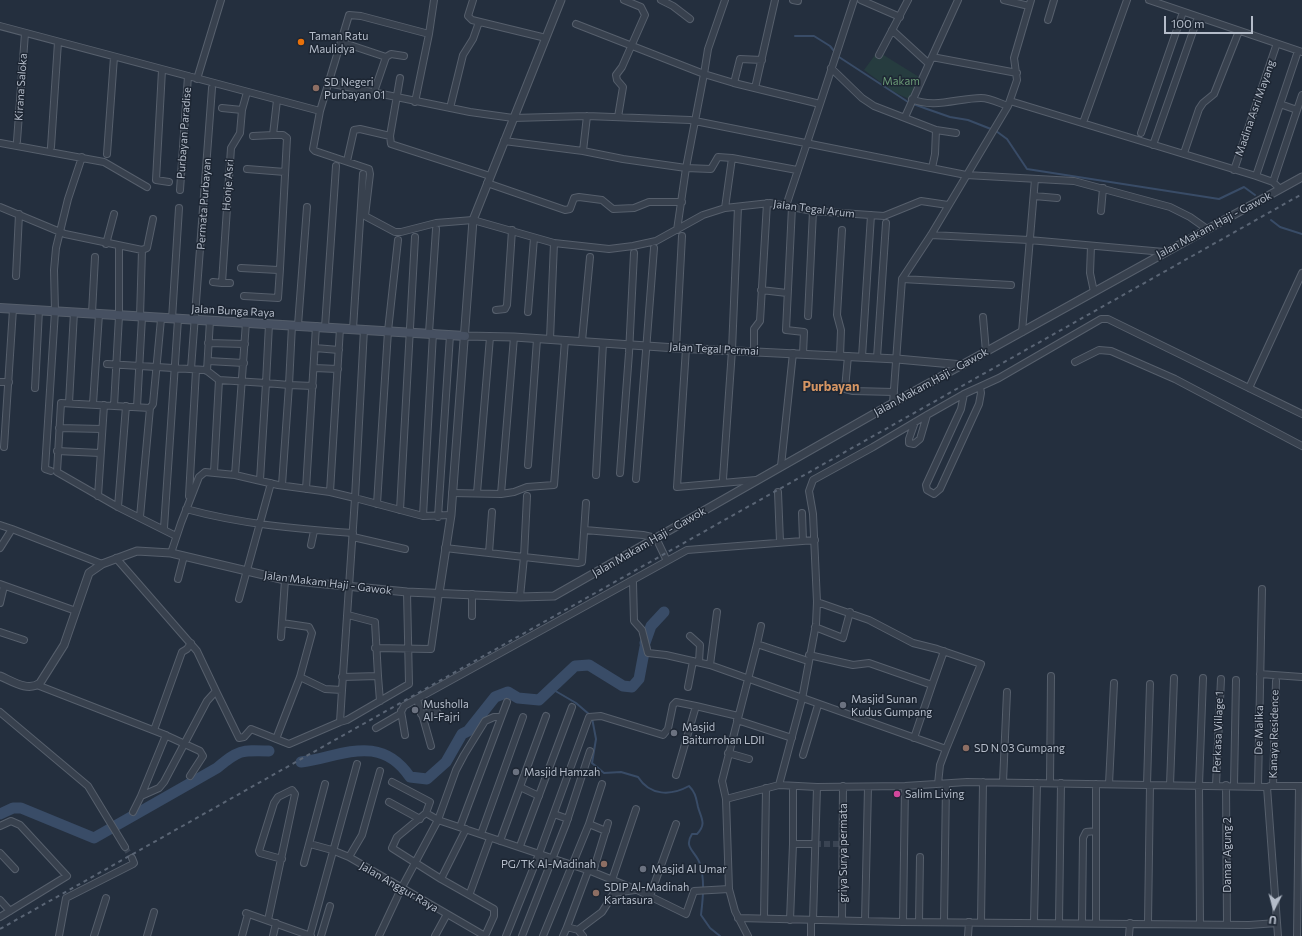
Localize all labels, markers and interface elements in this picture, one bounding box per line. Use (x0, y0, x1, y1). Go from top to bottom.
scale bar (1166, 8, 1255, 34)
text: 100 m (1171, 16, 1205, 30)
place label: Taman Ratu Maulidya (309, 29, 368, 55)
marker: Taman Ratu Maulidya (296, 37, 306, 47)
street label: Kirana Saloka (12, 53, 30, 121)
street label: Madina Asri Mayang (1232, 58, 1278, 158)
park label: Makam (882, 74, 920, 88)
place label: SD Negeri Purbayan 01 (324, 75, 385, 101)
marker: SD Negeri Purbayan 01 (311, 83, 321, 93)
street label: Purbayan Paradise (174, 87, 194, 179)
street label: Permata Purbayan (194, 158, 214, 250)
street label: Honje Asri (220, 159, 236, 211)
street label: Jalan Makam Haji - Gawok (1154, 189, 1274, 261)
street label: Jalan Tegal Arum (772, 197, 856, 221)
street label: Jalan Bunga Raya (191, 302, 275, 320)
street label: Jalan Tegal Permai (669, 340, 759, 358)
street label: Jalan Makam Haji - Gawok (871, 345, 991, 419)
district label: Purbayan (803, 379, 859, 395)
street label: Jalan Makam Haji - Gawok (590, 504, 708, 580)
street label: Jalan Makam Haji - Gawok (263, 569, 393, 597)
street label: Kanaya Residence (1267, 689, 1281, 779)
street label: Perkasa Village 1 (1210, 691, 1226, 773)
place label: Masjid Sunan Kudus Gumpang (851, 692, 932, 718)
place label: Musholla Al-Fajri (423, 697, 469, 723)
marker: Masjid Sunan Kudus Gumpang (838, 700, 848, 710)
marker: Musholla Al-Fajri (410, 705, 420, 715)
street label: De Malika (1252, 705, 1266, 755)
place label: Masjid Baiturrohan LDII (682, 720, 765, 746)
marker: Masjid Baiturrohan LDII (669, 728, 679, 738)
place label: SD N 03 Gumpang (974, 741, 1065, 755)
marker: SD N 03 Gumpang (961, 743, 971, 753)
place label: Masjid Hamzah (524, 765, 600, 779)
marker: Masjid Hamzah (511, 767, 521, 777)
place label: Salim Living (905, 787, 964, 801)
marker: Salim Living (892, 789, 902, 799)
street label: griya Surya permata (836, 803, 850, 903)
street label: Damar Agung 2 (1220, 817, 1234, 893)
place label: PG/TK Al-Madinah (501, 857, 596, 871)
street label: Jalan Anggur Raya (357, 859, 441, 915)
marker: PG/TK Al-Madinah (599, 859, 609, 869)
place label: Masjid Al Umar (651, 862, 727, 876)
marker: Masjid Al Umar (638, 864, 648, 874)
place label: SDIP Al-Madinah Kartasura (604, 880, 689, 906)
marker: SDIP Al-Madinah Kartasura (591, 888, 601, 898)
north arrow (1254, 888, 1294, 928)
text: U (1268, 914, 1277, 927)

